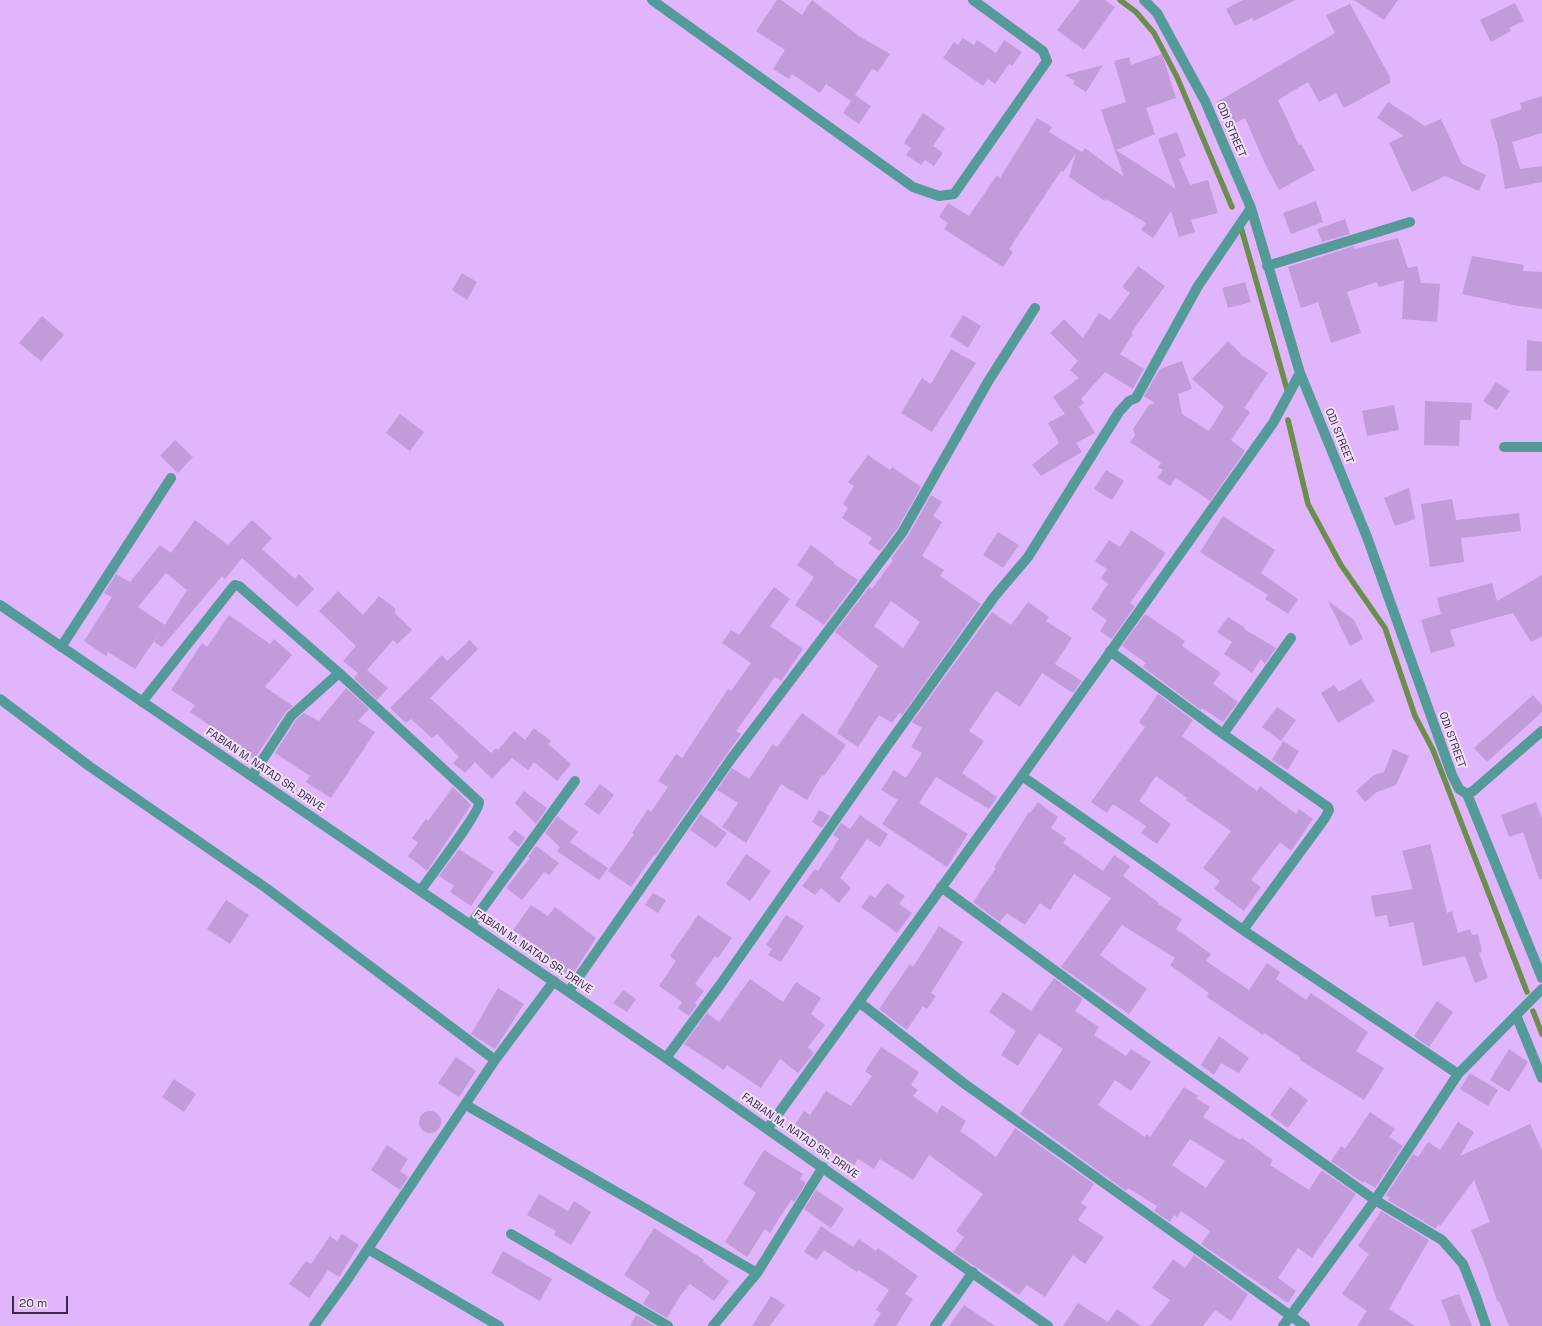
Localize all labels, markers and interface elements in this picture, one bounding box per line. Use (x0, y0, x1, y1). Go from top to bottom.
street label: ODI STREET (1213, 100, 1249, 160)
street label: ODI STREET (1322, 406, 1356, 466)
street label: ODI STREET (1436, 710, 1468, 770)
street label: FABIAN M. NATAD SR. DRIVE (203, 725, 327, 815)
street label: FABIAN M. NATAD SR. DRIVE (471, 907, 595, 997)
street label: FABIAN M. NATAD SR. DRIVE (739, 1090, 861, 1182)
scale bar (14, 1288, 70, 1314)
text: 20 m (19, 1295, 47, 1311)

